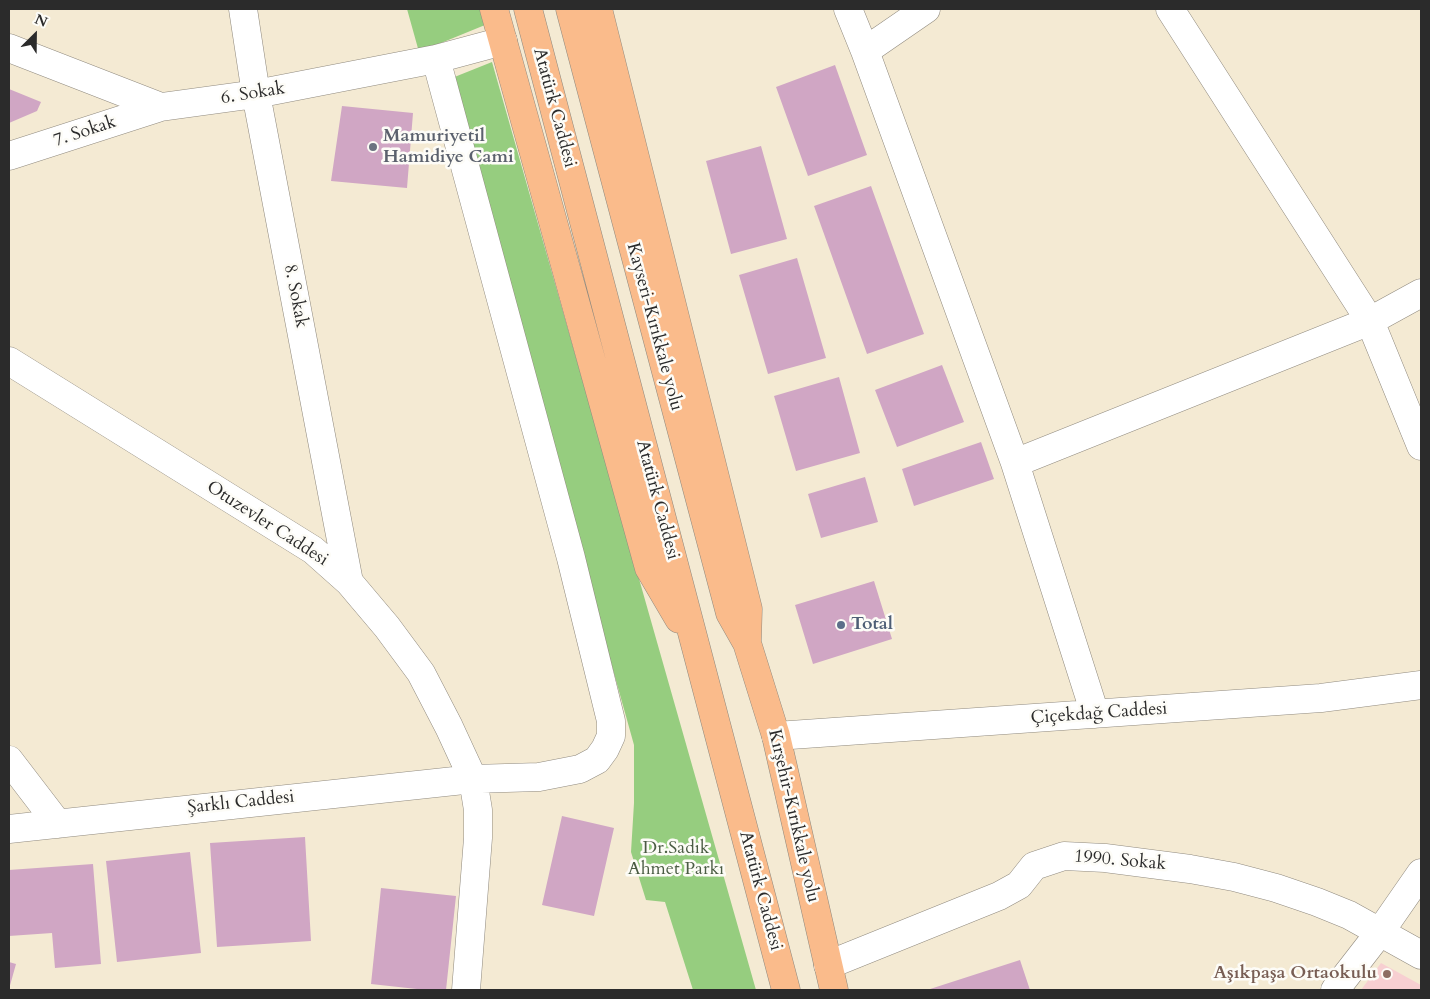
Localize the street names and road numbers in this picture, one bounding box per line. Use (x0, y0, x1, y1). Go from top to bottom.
street label: Atatürk Caddesi (528, 46, 580, 170)
street label: 6. Sokak (219, 78, 287, 110)
street label: 7. Sokak (51, 112, 119, 152)
street label: Kayseri-Kırıkkale yolu (621, 241, 687, 413)
street label: 8. Sokak (278, 262, 312, 330)
street label: Atatürk Caddesi (631, 438, 683, 562)
street label: Otuzevler Caddesi (202, 477, 332, 571)
street label: Çiçekdağ Caddesi (1030, 698, 1168, 730)
street label: Kırşehir-Kırıkkale yolu (763, 727, 823, 905)
street label: Şarklı Caddesi (186, 787, 296, 819)
street label: Atatürk Caddesi (734, 829, 786, 953)
street label: 1990. Sokak (1073, 846, 1167, 876)

